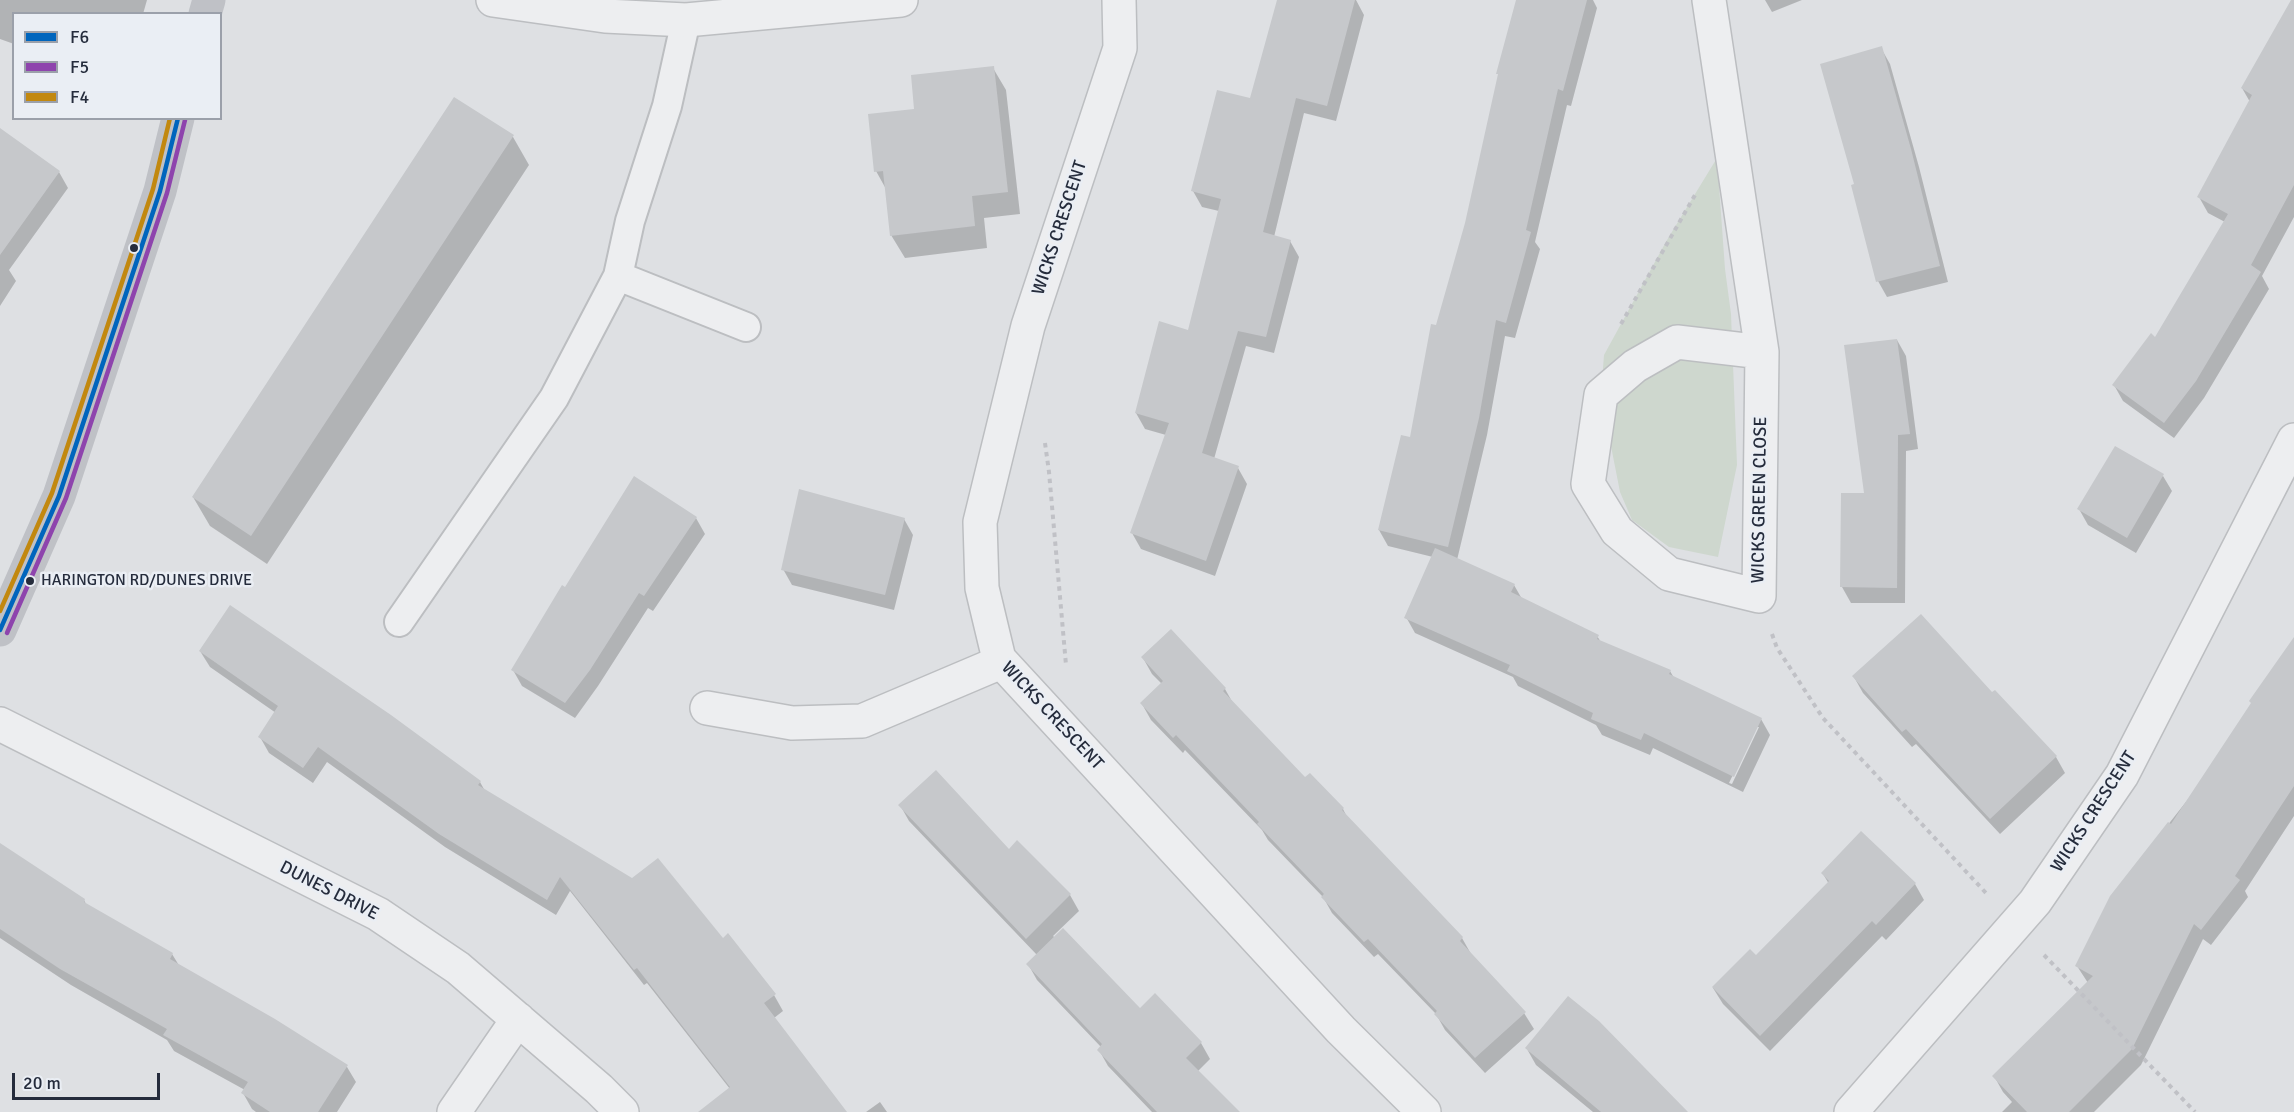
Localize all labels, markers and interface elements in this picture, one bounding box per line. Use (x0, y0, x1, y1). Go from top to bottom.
legend (12, 12, 222, 120)
text: F6 (70, 26, 89, 48)
text: F5 (70, 56, 89, 78)
text: F4 (70, 86, 89, 108)
street label: WICKS CRESCENT (1028, 158, 1092, 298)
unlabelled marker (128, 242, 140, 254)
street label: WICKS GREEN CLOSE (1748, 416, 1772, 584)
place label: HARINGTON RD/DUNES DRIVE (41, 571, 252, 591)
marker: HARINGTON RD/DUNES DRIVE (24, 575, 36, 587)
street label: WICKS CRESCENT (996, 657, 1108, 775)
street label: WICKS CRESCENT (2047, 747, 2141, 877)
street label: DUNES DRIVE (276, 857, 382, 925)
scale bar (15, 1061, 164, 1099)
text: 20 m (23, 1072, 61, 1094)

